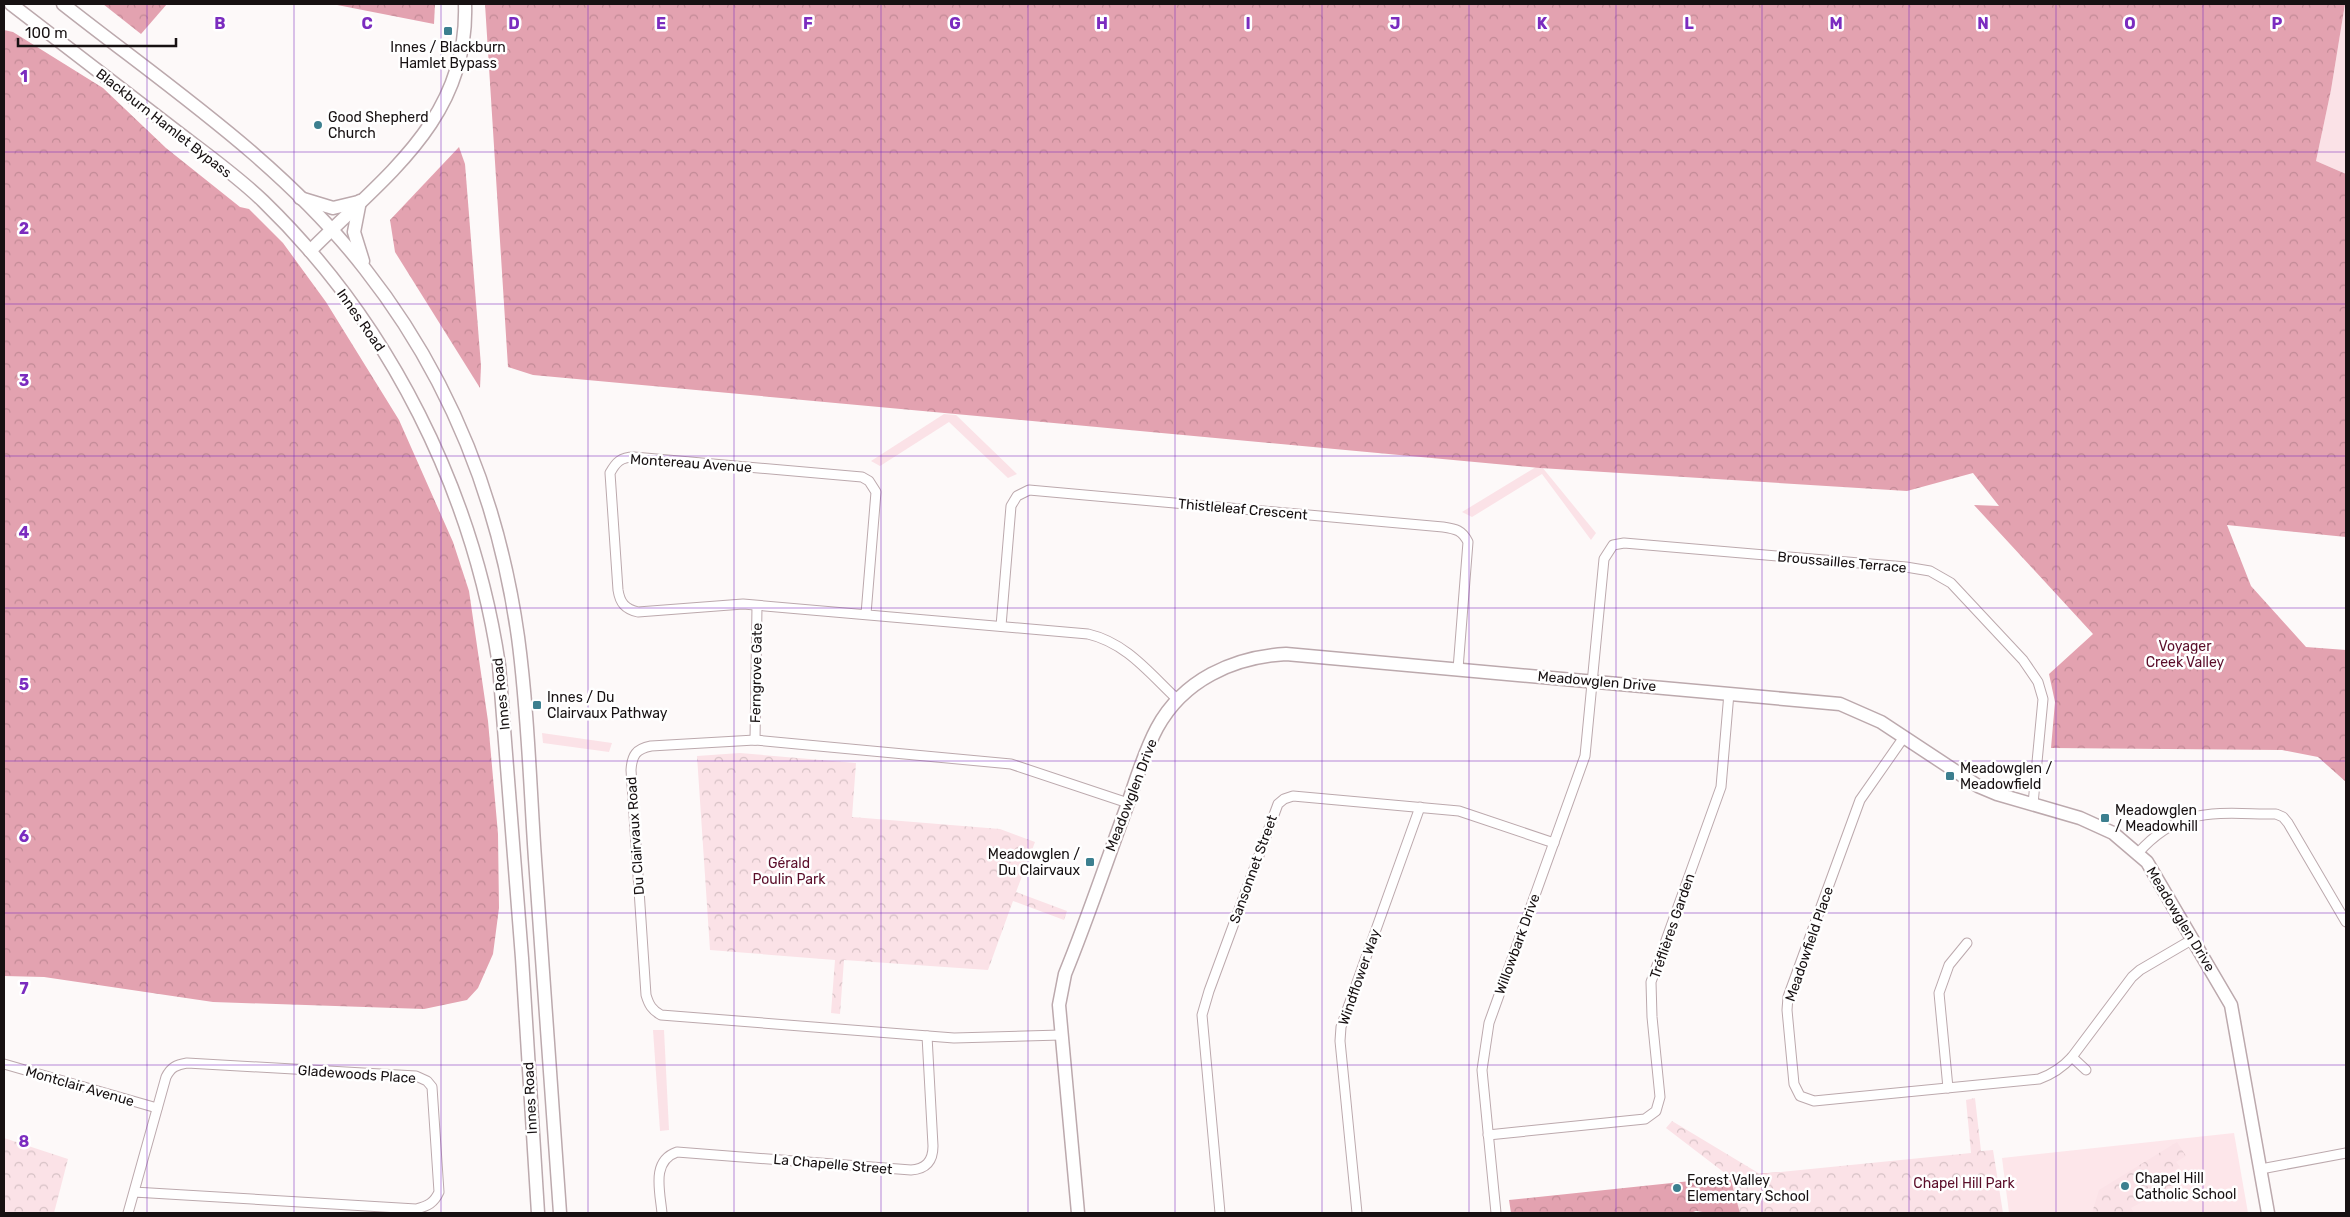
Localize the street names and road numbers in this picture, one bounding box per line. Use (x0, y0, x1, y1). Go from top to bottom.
street label: Blackburn Hamlet Bypass (93, 65, 235, 182)
street label: Innes Road (333, 286, 388, 355)
street label: Montereau Avenue (629, 451, 753, 476)
street label: Thistleleaf Crescent (1178, 495, 1309, 524)
street label: Broussailles Terrace (1777, 548, 1907, 577)
street label: Ferngrove Gate (747, 623, 766, 723)
street label: Innes Road (489, 657, 514, 731)
street label: Meadowglen Drive (1537, 668, 1657, 695)
street label: Meadowglen Drive (1102, 736, 1161, 854)
street label: Du Clairvaux Road (623, 776, 648, 896)
street label: Sansonnet Street (1226, 812, 1281, 926)
street label: Meadowglen Drive (2143, 864, 2219, 975)
street label: Tréflières Garden (1646, 871, 1698, 981)
street label: Meadowfield Place (1782, 884, 1837, 1004)
street label: Willowbark Drive (1491, 891, 1544, 997)
street label: Windflower Way (1335, 926, 1384, 1028)
street label: Innes Road (520, 1061, 541, 1135)
street label: Gladewoods Place (297, 1062, 417, 1087)
street label: Montclair Avenue (24, 1063, 136, 1110)
street label: La Chapelle Street (773, 1151, 894, 1178)

